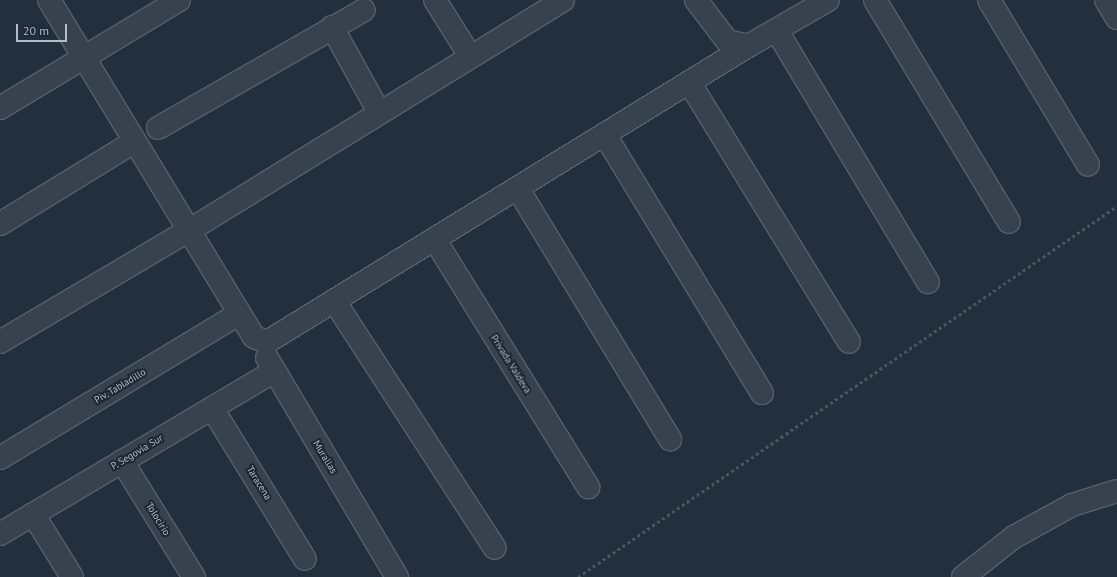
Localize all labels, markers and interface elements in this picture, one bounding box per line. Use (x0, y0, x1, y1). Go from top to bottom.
scale bar (18, 16, 69, 42)
text: 20 m (23, 23, 49, 38)
street label: Privada Valdeva (488, 332, 534, 396)
street label: Piv. Tabladillo (92, 366, 148, 406)
street label: P. Segovia Sur (109, 432, 165, 472)
street label: Murallas (310, 438, 340, 476)
street label: Taracena (244, 464, 274, 502)
street label: Tolocirio (143, 500, 173, 538)

